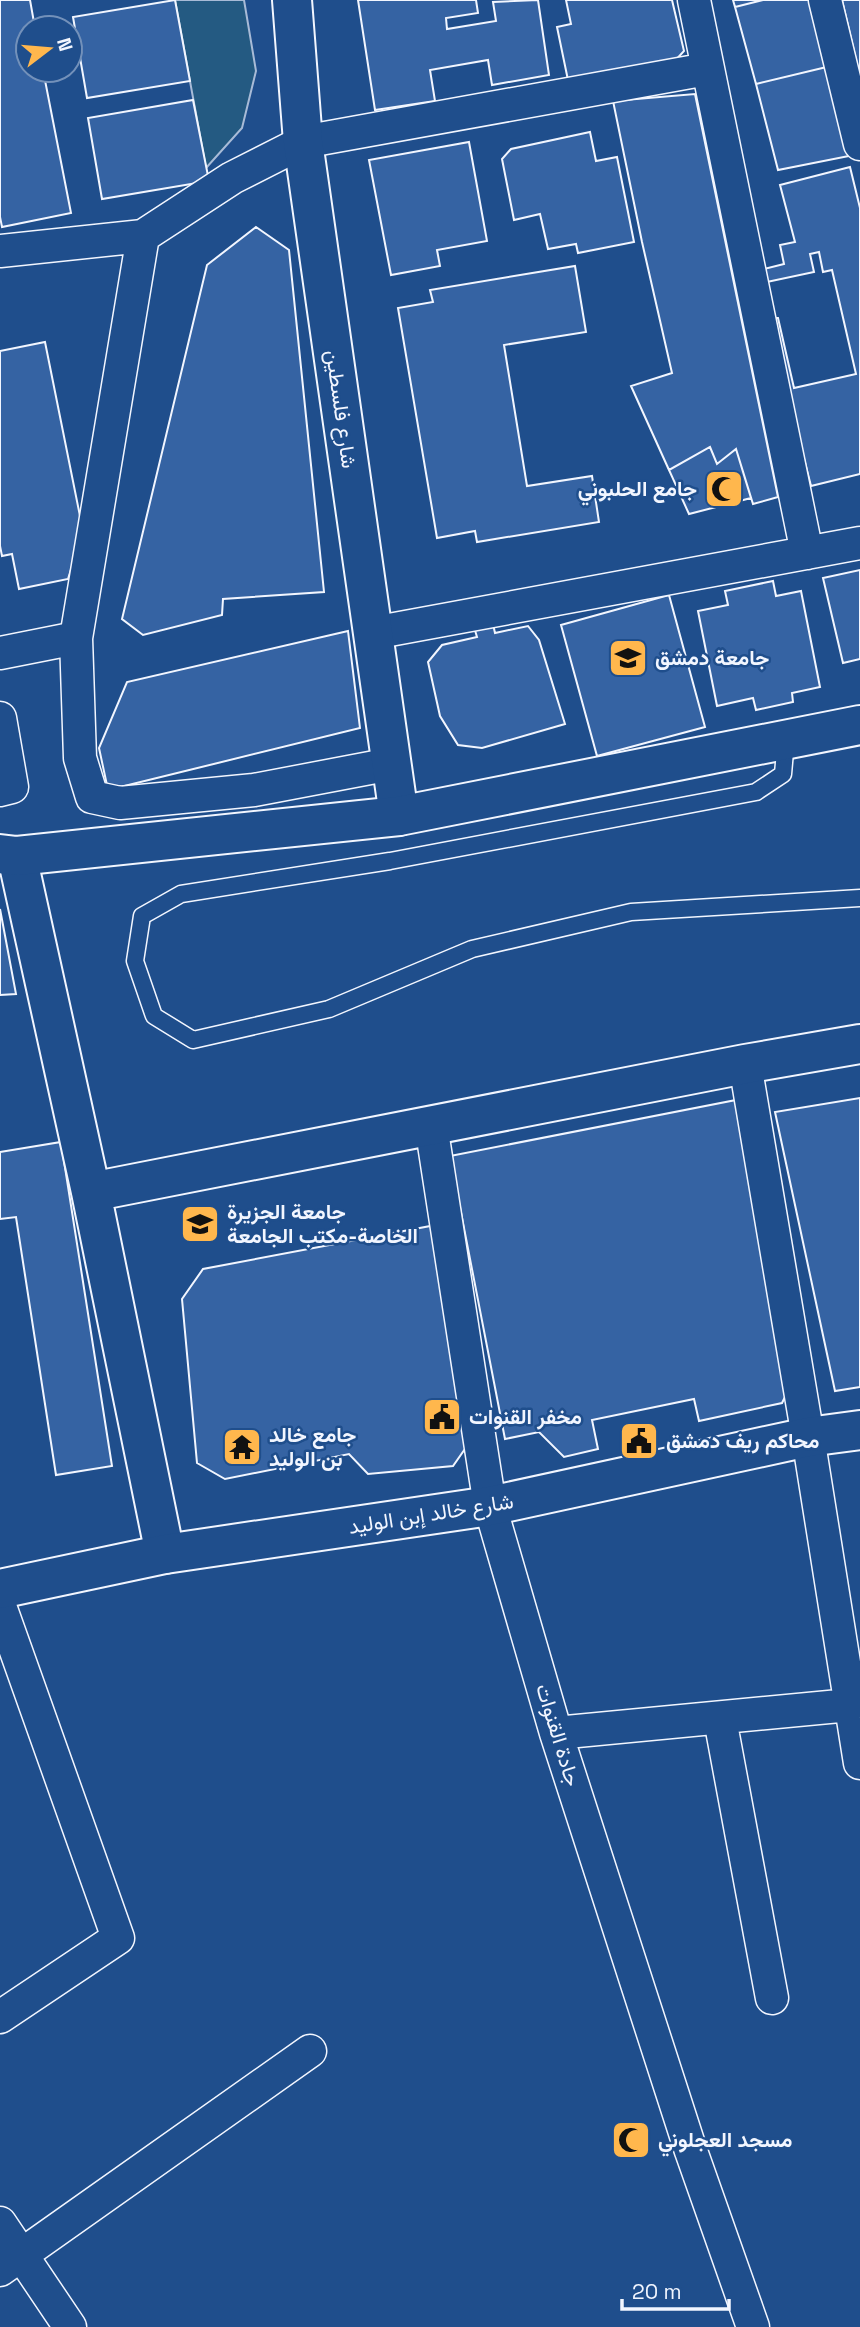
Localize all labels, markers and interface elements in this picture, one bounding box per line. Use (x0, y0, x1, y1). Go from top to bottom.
north arrow (14, 14, 84, 84)
text: N (51, 35, 79, 54)
street label: شارع فلسطين (319, 348, 363, 470)
mosque icon: جامع الحلبوني (703, 468, 745, 510)
place label: جامع الحلبوني (578, 475, 697, 506)
school or university icon: جامعة دمشق (607, 637, 649, 679)
place label: جامعة دمشق (655, 644, 769, 671)
place label: جامعة الجزيرة الخاصة-مكتب الجامعة (227, 1198, 418, 1249)
school or university icon: جامعة الجزيرة الخاصة-مكتب الجامعة (179, 1203, 221, 1245)
public building icon: مخفر القنوات (421, 1396, 463, 1438)
place label: مخفر القنوات (469, 1403, 582, 1430)
public building icon: محاكم ريف دمشق (618, 1420, 660, 1462)
place label: جامع خالد بن الوليد (269, 1421, 356, 1472)
temple icon: جامع خالد بن الوليد (221, 1426, 263, 1468)
place label: محاكم ريف دمشق (666, 1427, 820, 1455)
street label: شارع خالد إبن الوليد (347, 1487, 515, 1541)
street label: جادة القنوات (530, 1680, 587, 1789)
mosque icon: مسجد العجلوني (610, 2119, 652, 2161)
place label: مسجد العجلوني (658, 2126, 792, 2157)
scale bar (622, 2268, 729, 2312)
text: 20 m (632, 2278, 682, 2305)

